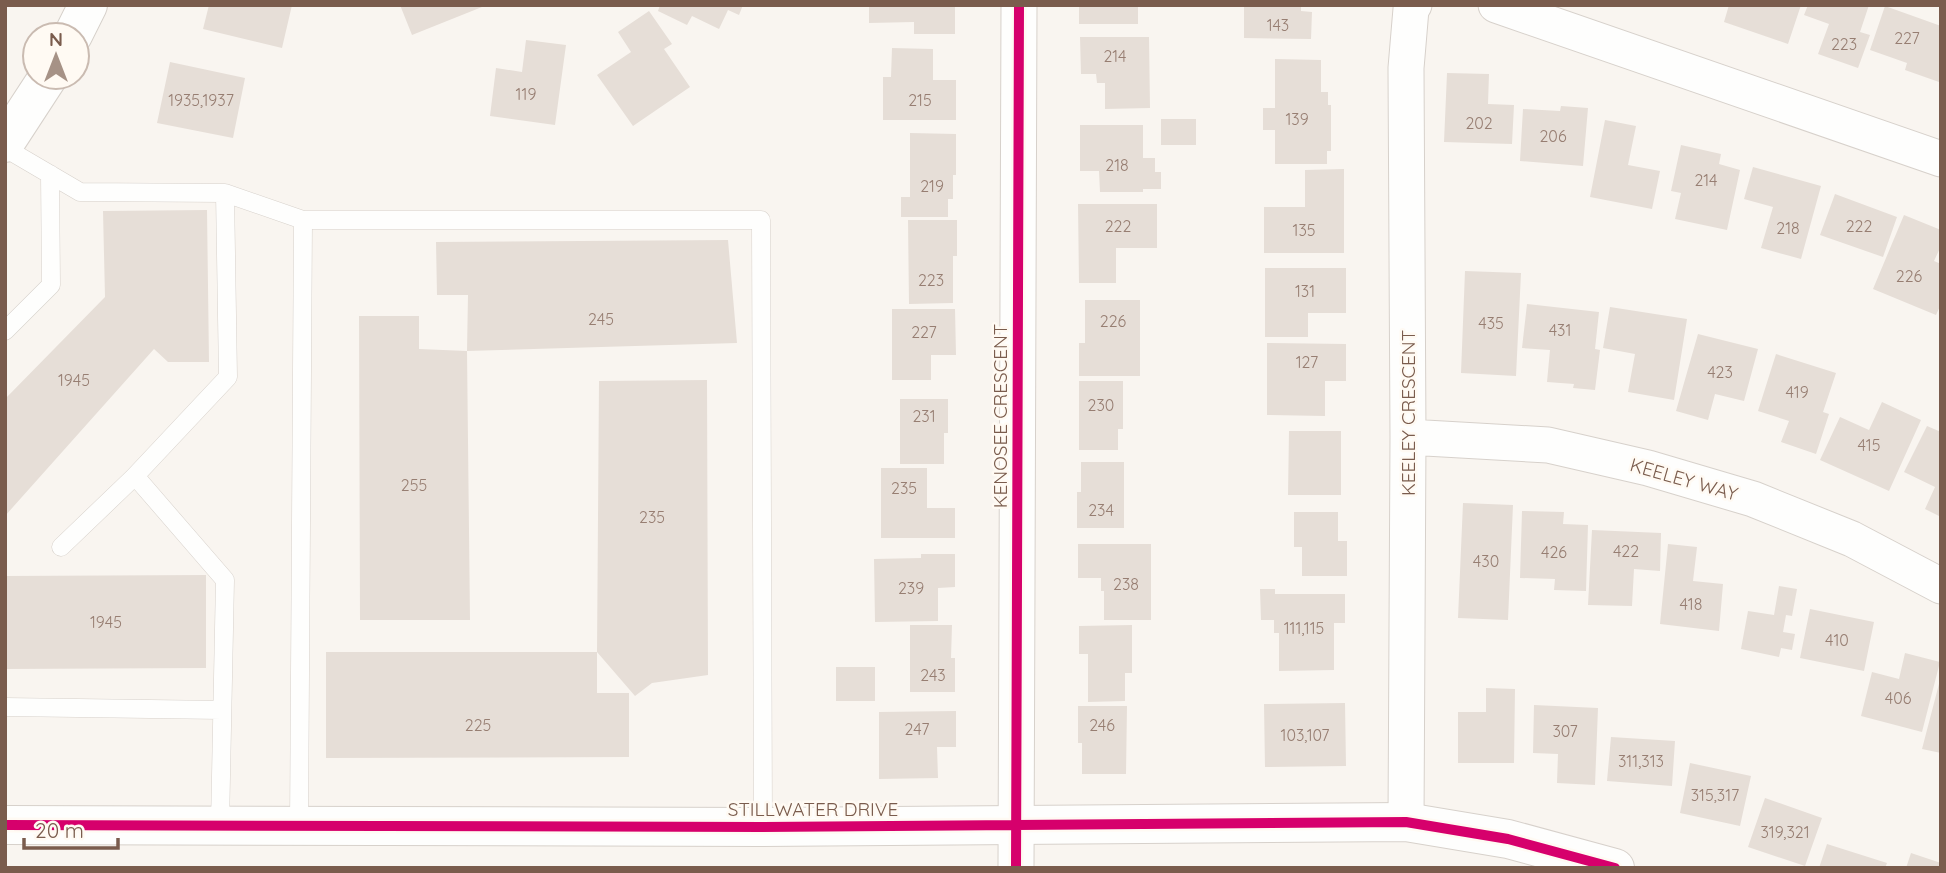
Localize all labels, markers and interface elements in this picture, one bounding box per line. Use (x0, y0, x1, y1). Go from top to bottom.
house number: 143 (1267, 15, 1289, 35)
north arrow (21, 21, 91, 91)
text: N (49, 27, 63, 51)
house number: 227 (1894, 28, 1920, 48)
house number: 223 (1831, 34, 1857, 54)
house number: 214 (1104, 46, 1126, 66)
house number: 119 (516, 84, 536, 104)
house number: 1935,1937 (168, 90, 234, 110)
house number: 215 (908, 90, 932, 110)
house number: 139 (1285, 109, 1309, 129)
house number: 202 (1465, 113, 1493, 133)
house number: 206 (1540, 126, 1567, 146)
house number: 218 (1105, 155, 1129, 175)
house number: 214 (1695, 170, 1717, 190)
house number: 219 (920, 176, 944, 196)
house number: 222 (1105, 216, 1131, 236)
house number: 222 (1846, 216, 1872, 236)
house number: 218 (1776, 218, 1800, 238)
house number: 135 (1292, 220, 1316, 240)
house number: 226 (1896, 266, 1923, 286)
house number: 223 (918, 270, 944, 290)
house number: 131 (1295, 281, 1315, 301)
house number: 245 (588, 309, 614, 329)
house number: 226 (1100, 311, 1127, 331)
house number: 435 (1478, 313, 1504, 333)
house number: 431 (1549, 320, 1571, 340)
house number: 227 (911, 322, 937, 342)
street label: KENOSEE CRESCENT (988, 324, 1012, 508)
street label: KEELEY CRESCENT (1396, 330, 1420, 496)
house number: 127 (1296, 352, 1318, 372)
house number: 423 (1707, 362, 1733, 382)
house number: 1945 (58, 370, 90, 390)
house number: 419 (1785, 382, 1809, 402)
house number: 230 (1088, 395, 1114, 415)
house number: 231 (912, 406, 936, 426)
house number: 415 (1858, 435, 1880, 455)
street label: KEELEY WAY (1627, 452, 1741, 506)
house number: 255 (401, 475, 427, 495)
house number: 235 (891, 478, 917, 498)
house number: 234 (1088, 500, 1114, 520)
house number: 235 (639, 507, 665, 527)
house number: 422 (1613, 541, 1639, 561)
house number: 426 (1541, 542, 1567, 562)
house number: 430 (1473, 551, 1499, 571)
house number: 238 (1113, 574, 1139, 594)
house number: 239 (898, 578, 924, 598)
house number: 418 (1680, 594, 1702, 614)
house number: 1945 (90, 612, 122, 632)
house number: 111,115 (1284, 618, 1324, 638)
house number: 410 (1825, 630, 1849, 650)
house number: 243 (920, 665, 946, 685)
house number: 406 (1885, 688, 1912, 708)
house number: 225 (465, 715, 491, 735)
house number: 246 (1089, 715, 1115, 735)
house number: 247 (905, 719, 929, 739)
house number: 307 (1552, 721, 1578, 741)
house number: 103,107 (1281, 725, 1329, 745)
house number: 311,313 (1618, 751, 1664, 771)
house number: 315,317 (1691, 785, 1739, 805)
street label: STILLWATER DRIVE (728, 797, 898, 821)
scale bar (24, 806, 119, 850)
text: 20 m (35, 817, 84, 843)
house number: 319,321 (1760, 822, 1810, 842)

